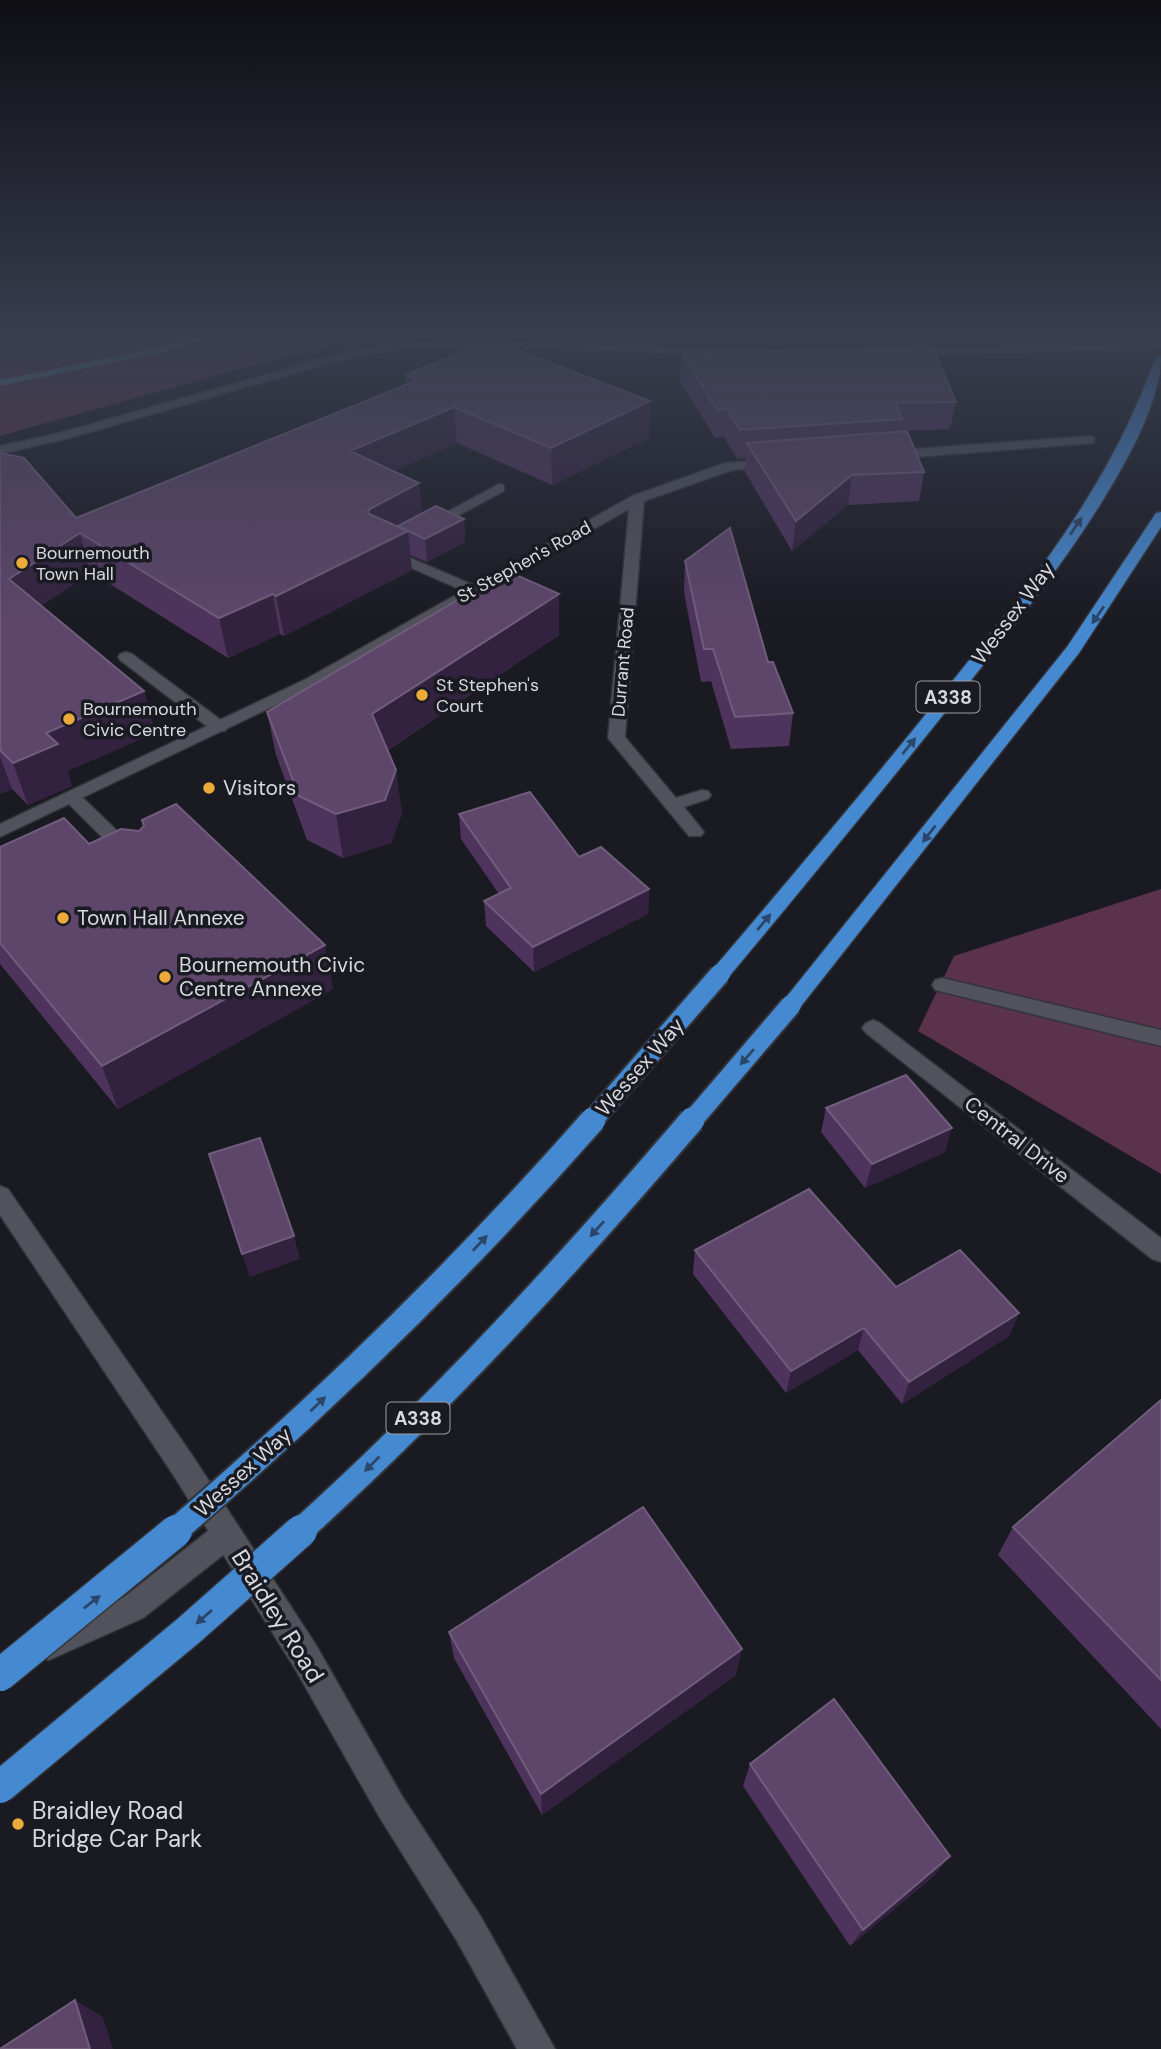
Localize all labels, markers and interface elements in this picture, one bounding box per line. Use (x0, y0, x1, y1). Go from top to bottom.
street label: St Stephen's Road (453, 515, 595, 609)
one-way arrow (1069, 517, 1082, 536)
place label: Bournemouth Town Hall (36, 541, 150, 586)
marker: Bournemouth Town Hall (14, 555, 30, 571)
street label: Wessex Way (965, 556, 1061, 670)
street label: Durrant Road (606, 606, 640, 718)
one-way arrow (1091, 606, 1105, 624)
place label: St Stephen's Court (436, 673, 539, 718)
road number: A338 (916, 682, 979, 712)
marker: St Stephen's Court (414, 687, 430, 703)
place label: Bournemouth Civic Centre (83, 697, 197, 742)
marker: Bournemouth Civic Centre (61, 711, 77, 727)
one-way arrow (901, 738, 916, 755)
place label: Visitors (223, 774, 296, 802)
marker: Visitors (201, 780, 217, 796)
one-way arrow (922, 825, 937, 842)
place label: Town Hall Annexe (77, 904, 245, 932)
marker: Town Hall Annexe (55, 910, 71, 926)
one-way arrow (756, 913, 771, 930)
place label: Bournemouth Civic Centre Annexe (179, 951, 365, 1003)
marker: Bournemouth Civic Centre Annexe (157, 969, 173, 985)
street label: Wessex Way (589, 1012, 691, 1122)
one-way arrow (740, 1049, 755, 1066)
street label: Central Drive (959, 1090, 1075, 1190)
one-way arrow (589, 1220, 605, 1238)
one-way arrow (471, 1235, 488, 1252)
one-way arrow (309, 1396, 326, 1412)
road number: A338 (386, 1402, 450, 1434)
street label: Wessex Way (188, 1421, 298, 1523)
one-way arrow (364, 1455, 381, 1471)
street label: Braidley Road (225, 1544, 331, 1688)
one-way arrow (82, 1594, 100, 1609)
one-way arrow (196, 1609, 213, 1624)
place label: Braidley Road Bridge Car Park (32, 1795, 202, 1854)
marker: Braidley Road Bridge Car Park (10, 1816, 26, 1832)

